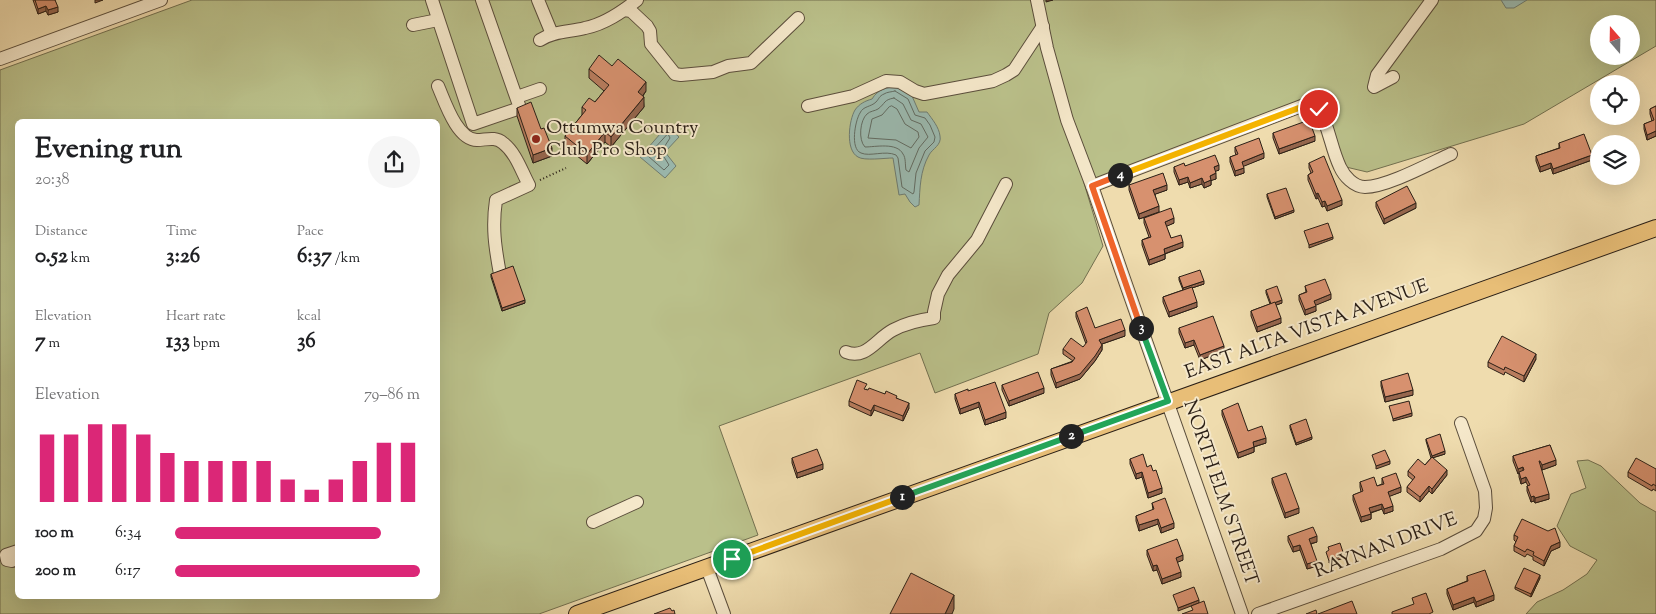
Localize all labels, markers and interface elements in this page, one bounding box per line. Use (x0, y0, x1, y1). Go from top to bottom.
north arrow (1590, 15, 1640, 65)
map controls (1590, 15, 1640, 185)
button: locate (1590, 75, 1640, 125)
pin (1298, 88, 1340, 130)
icon: check (1305, 95, 1333, 123)
place label: Ottumwa Country Club Pro Shop (546, 115, 699, 164)
text: Evening run (35, 130, 182, 170)
marker: Ottumwa Country Club Pro Shop (530, 133, 542, 145)
button: layers (1590, 135, 1640, 185)
button: share (368, 136, 420, 188)
pin: 4 (1108, 162, 1132, 188)
text: 4 (1117, 165, 1124, 185)
text: 20:38 (35, 169, 69, 192)
text: Distance (35, 222, 88, 242)
text: Time (166, 222, 197, 242)
text: Pace (297, 222, 324, 242)
text: 0.52 (35, 242, 68, 272)
text: 3:26 (166, 242, 200, 272)
text: 6:37 (297, 242, 332, 272)
text: km (68, 249, 90, 269)
text: /km (332, 249, 360, 269)
street label: EAST ALTA VISTA AVENUE (1181, 273, 1433, 387)
text: Elevation (35, 307, 92, 327)
text: Heart rate (166, 307, 226, 327)
text: kcal (297, 307, 321, 327)
pin: 3 (1128, 316, 1154, 340)
text: 3 (1139, 318, 1144, 338)
text: 7 (35, 327, 46, 357)
text: 133 (166, 327, 190, 357)
text: 36 (297, 327, 316, 357)
text: m (46, 334, 60, 354)
text: bpm (190, 334, 220, 354)
text: Elevation (35, 384, 100, 407)
text: 79–86 m (364, 384, 420, 407)
street label: NORTH ELM STREET (1176, 396, 1264, 590)
pin: 2 (1058, 424, 1084, 448)
text: 2 (1068, 426, 1075, 446)
pin: 1 (890, 484, 914, 510)
text: 1 (900, 487, 905, 507)
street label: RAYNAN DRIVE (1311, 506, 1462, 586)
text: 100 m (35, 522, 74, 545)
text: 6:34 (115, 522, 141, 545)
pin (711, 538, 753, 580)
icon: arrive (718, 545, 746, 573)
text: 200 m (35, 560, 76, 583)
text: 6:17 (115, 560, 140, 583)

